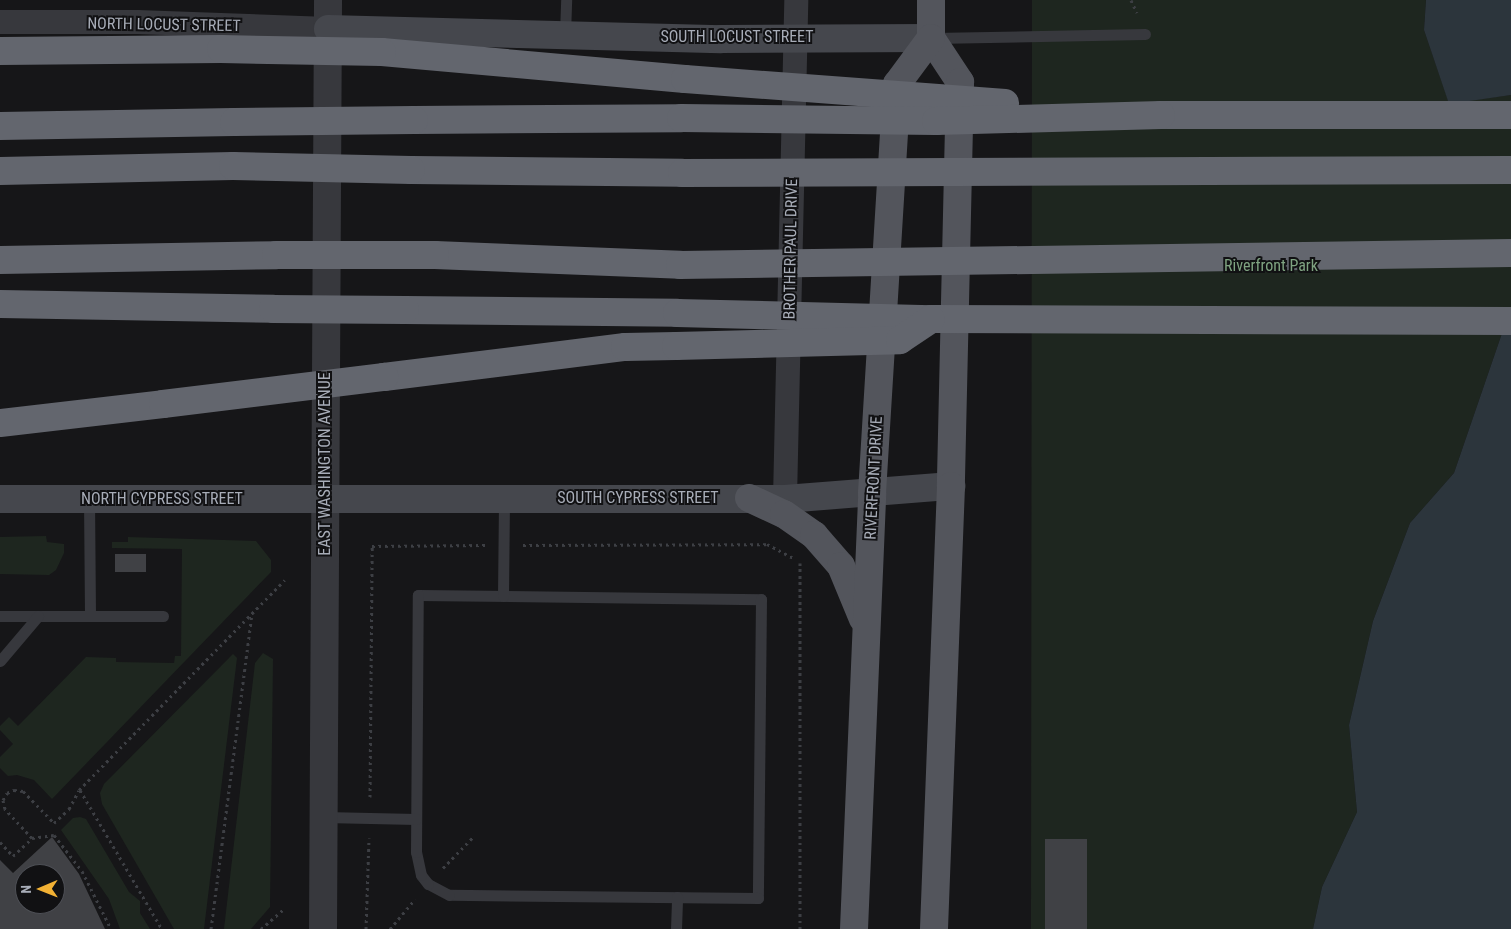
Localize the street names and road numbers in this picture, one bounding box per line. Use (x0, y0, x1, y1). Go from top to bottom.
street label: NORTH LOCUST STREET (87, 14, 241, 36)
street label: SOUTH LOCUST STREET (660, 27, 814, 47)
street label: BROTHER PAUL DRIVE (780, 178, 802, 320)
street label: EAST WASHINGTON AVENUE (315, 372, 335, 556)
street label: RIVERFRONT DRIVE (861, 416, 887, 540)
street label: SOUTH CYPRESS STREET (557, 488, 719, 508)
street label: NORTH CYPRESS STREET (81, 489, 243, 509)

